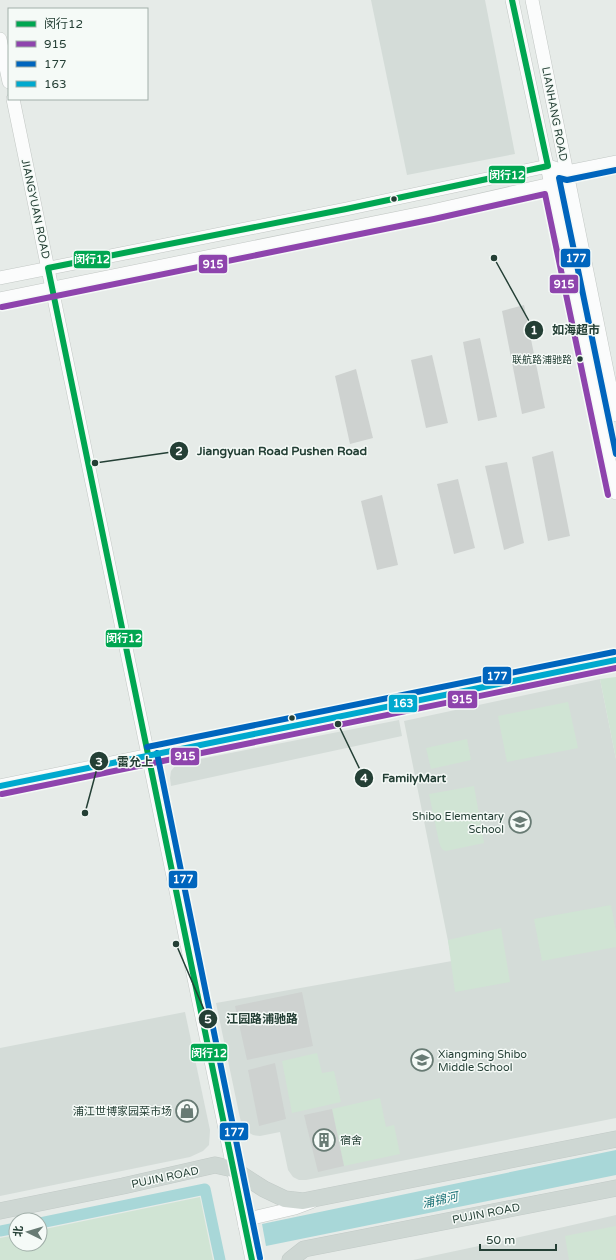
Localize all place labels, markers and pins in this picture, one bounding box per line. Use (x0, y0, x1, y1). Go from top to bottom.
unlabelled marker (389, 194, 399, 204)
callout: 如海超市 (524, 318, 608, 342)
place label: 联航路浦驰路 (512, 354, 572, 366)
marker: 联航路浦驰路 (575, 354, 585, 364)
callout: Jiangyuan Road Pushen Road (169, 439, 375, 463)
unlabelled marker (287, 713, 297, 723)
callout: 雷允上 (89, 749, 161, 773)
callout: FamilyMart (354, 766, 454, 790)
school or university icon: Shibo Elementary School (507, 809, 533, 835)
place label: Shibo Elementary School (412, 810, 504, 836)
callout: 江园路浦驰路 (198, 1007, 306, 1031)
school or university icon: Xiangming Shibo Middle School (409, 1047, 435, 1073)
place label: Xiangming Shibo Middle School (438, 1048, 527, 1074)
shop icon: 浦江世博家园菜市场 (174, 1098, 200, 1124)
place label: 浦江世博家园菜市场 (73, 1105, 172, 1118)
building icon: 宿舍 (311, 1127, 337, 1153)
place label: 宿舍 (340, 1134, 362, 1147)

